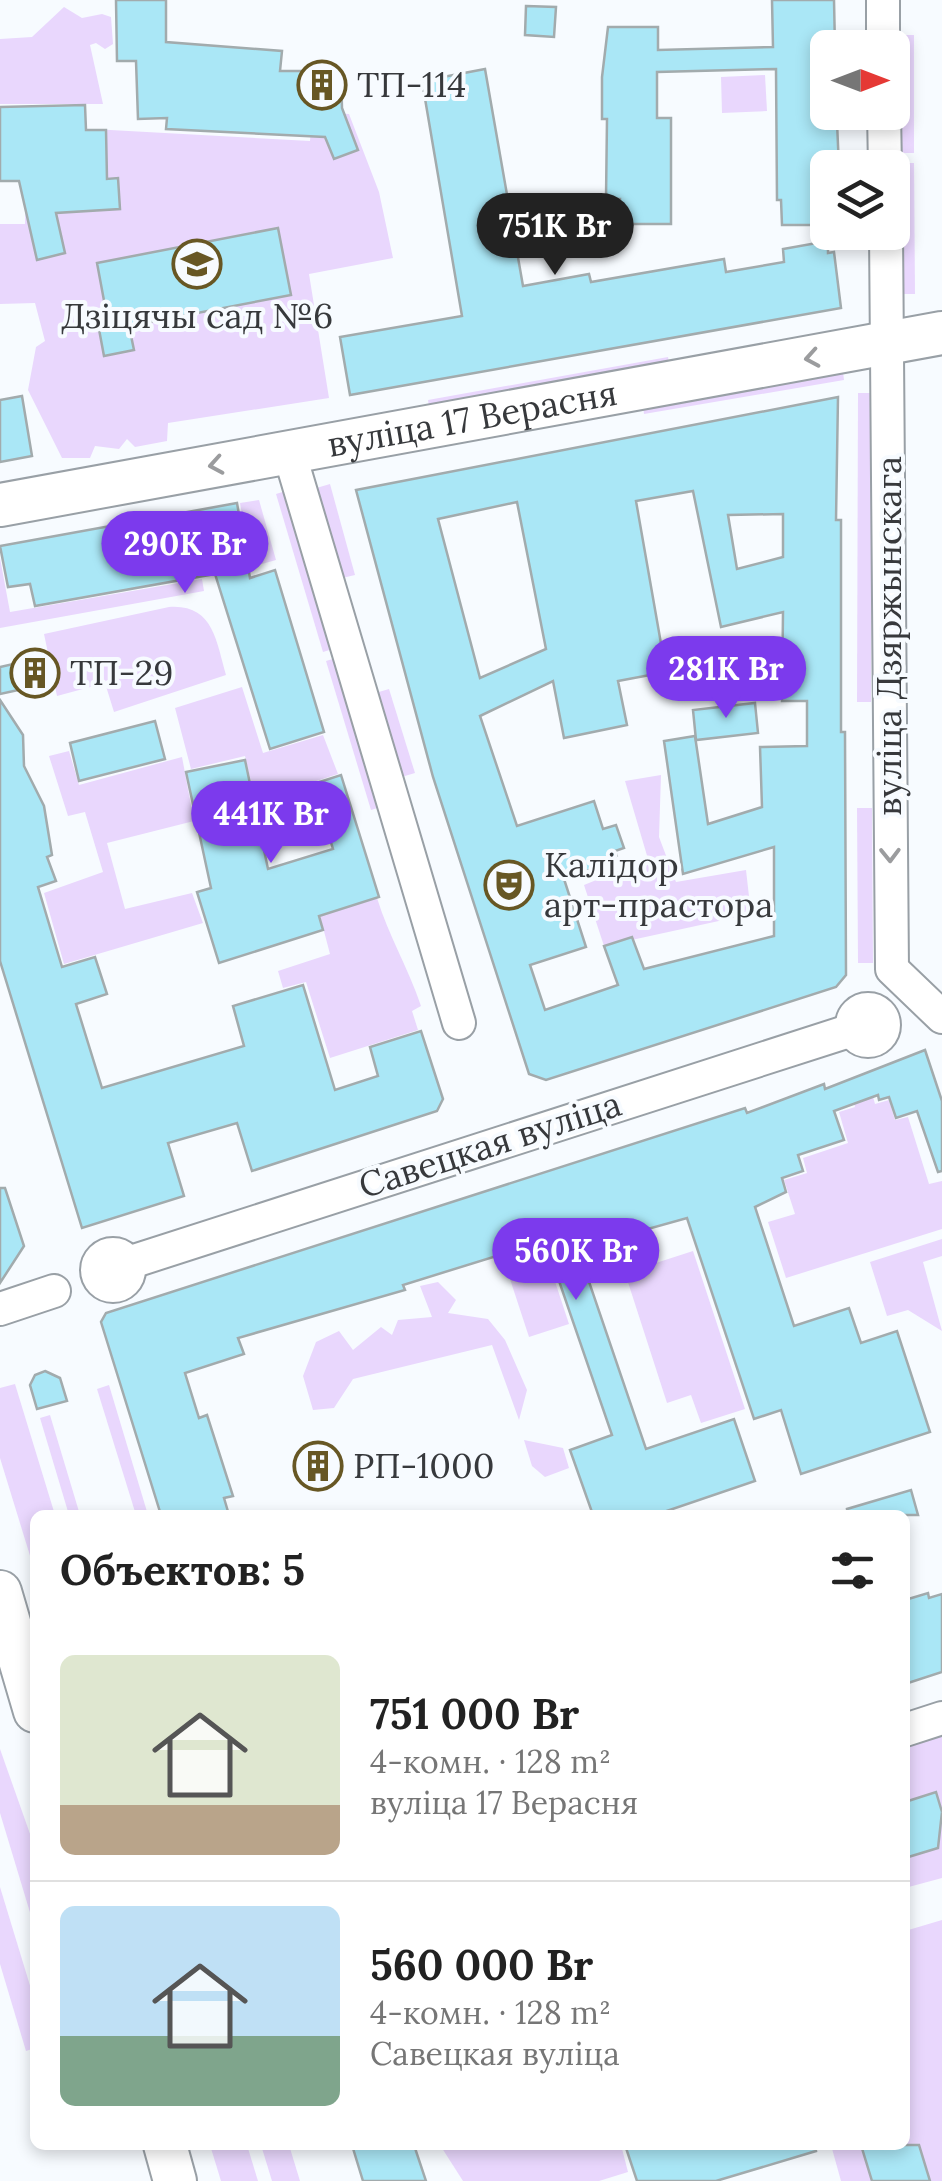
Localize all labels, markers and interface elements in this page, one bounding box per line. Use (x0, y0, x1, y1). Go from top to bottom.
north arrow (810, 30, 910, 130)
map controls (810, 30, 910, 250)
building icon: ТП-114 (296, 59, 348, 111)
place label: ТП-114 (357, 62, 466, 107)
button: layers (810, 150, 910, 250)
pin: 751K Br (463, 193, 647, 278)
text: 751K Br (499, 205, 611, 246)
school or university icon: Дзіцячы сад №6 (171, 238, 223, 290)
place label: Дзіцячы сад №6 (61, 293, 333, 338)
one-way arrow (804, 346, 821, 367)
street label: вуліца 17 Верасня (324, 370, 620, 467)
one-way arrow (208, 454, 225, 475)
street label: вуліца Дзяржынскага (866, 456, 911, 816)
pin: 290K Br (93, 511, 277, 596)
text: 290K Br (123, 523, 247, 564)
pin: 281K Br (634, 636, 818, 721)
building icon: ТП-29 (9, 647, 61, 699)
text: 281K Br (668, 648, 784, 689)
place label: ТП-29 (70, 650, 174, 695)
pin: 441K Br (179, 781, 363, 866)
text: 441K Br (213, 793, 329, 834)
place label: Калідор арт-прастора (544, 842, 773, 927)
one-way arrow (879, 847, 900, 863)
theatre icon: Калідор арт-прастора (483, 859, 535, 911)
street label: Савецкая вуліца (353, 1081, 627, 1208)
pin: 560K Br (484, 1218, 668, 1303)
text: 560K Br (514, 1230, 638, 1271)
building icon: РП-1000 (292, 1440, 344, 1492)
place label: РП-1000 (353, 1443, 494, 1488)
text: Объектов: 5 (60, 1543, 305, 1597)
icon: filters (825, 1543, 880, 1598)
text: 751 000 Br (370, 1687, 579, 1741)
icon: home (140, 1695, 260, 1815)
text: 4-комн. · 128 m² (370, 1741, 611, 1782)
text: вуліца 17 Верасня (370, 1782, 638, 1823)
text: 560 000 Br (370, 1938, 593, 1992)
icon: home (140, 1946, 260, 2066)
text: 4-комн. · 128 m² (370, 1992, 611, 2033)
text: Савецкая вуліца (370, 2033, 620, 2074)

